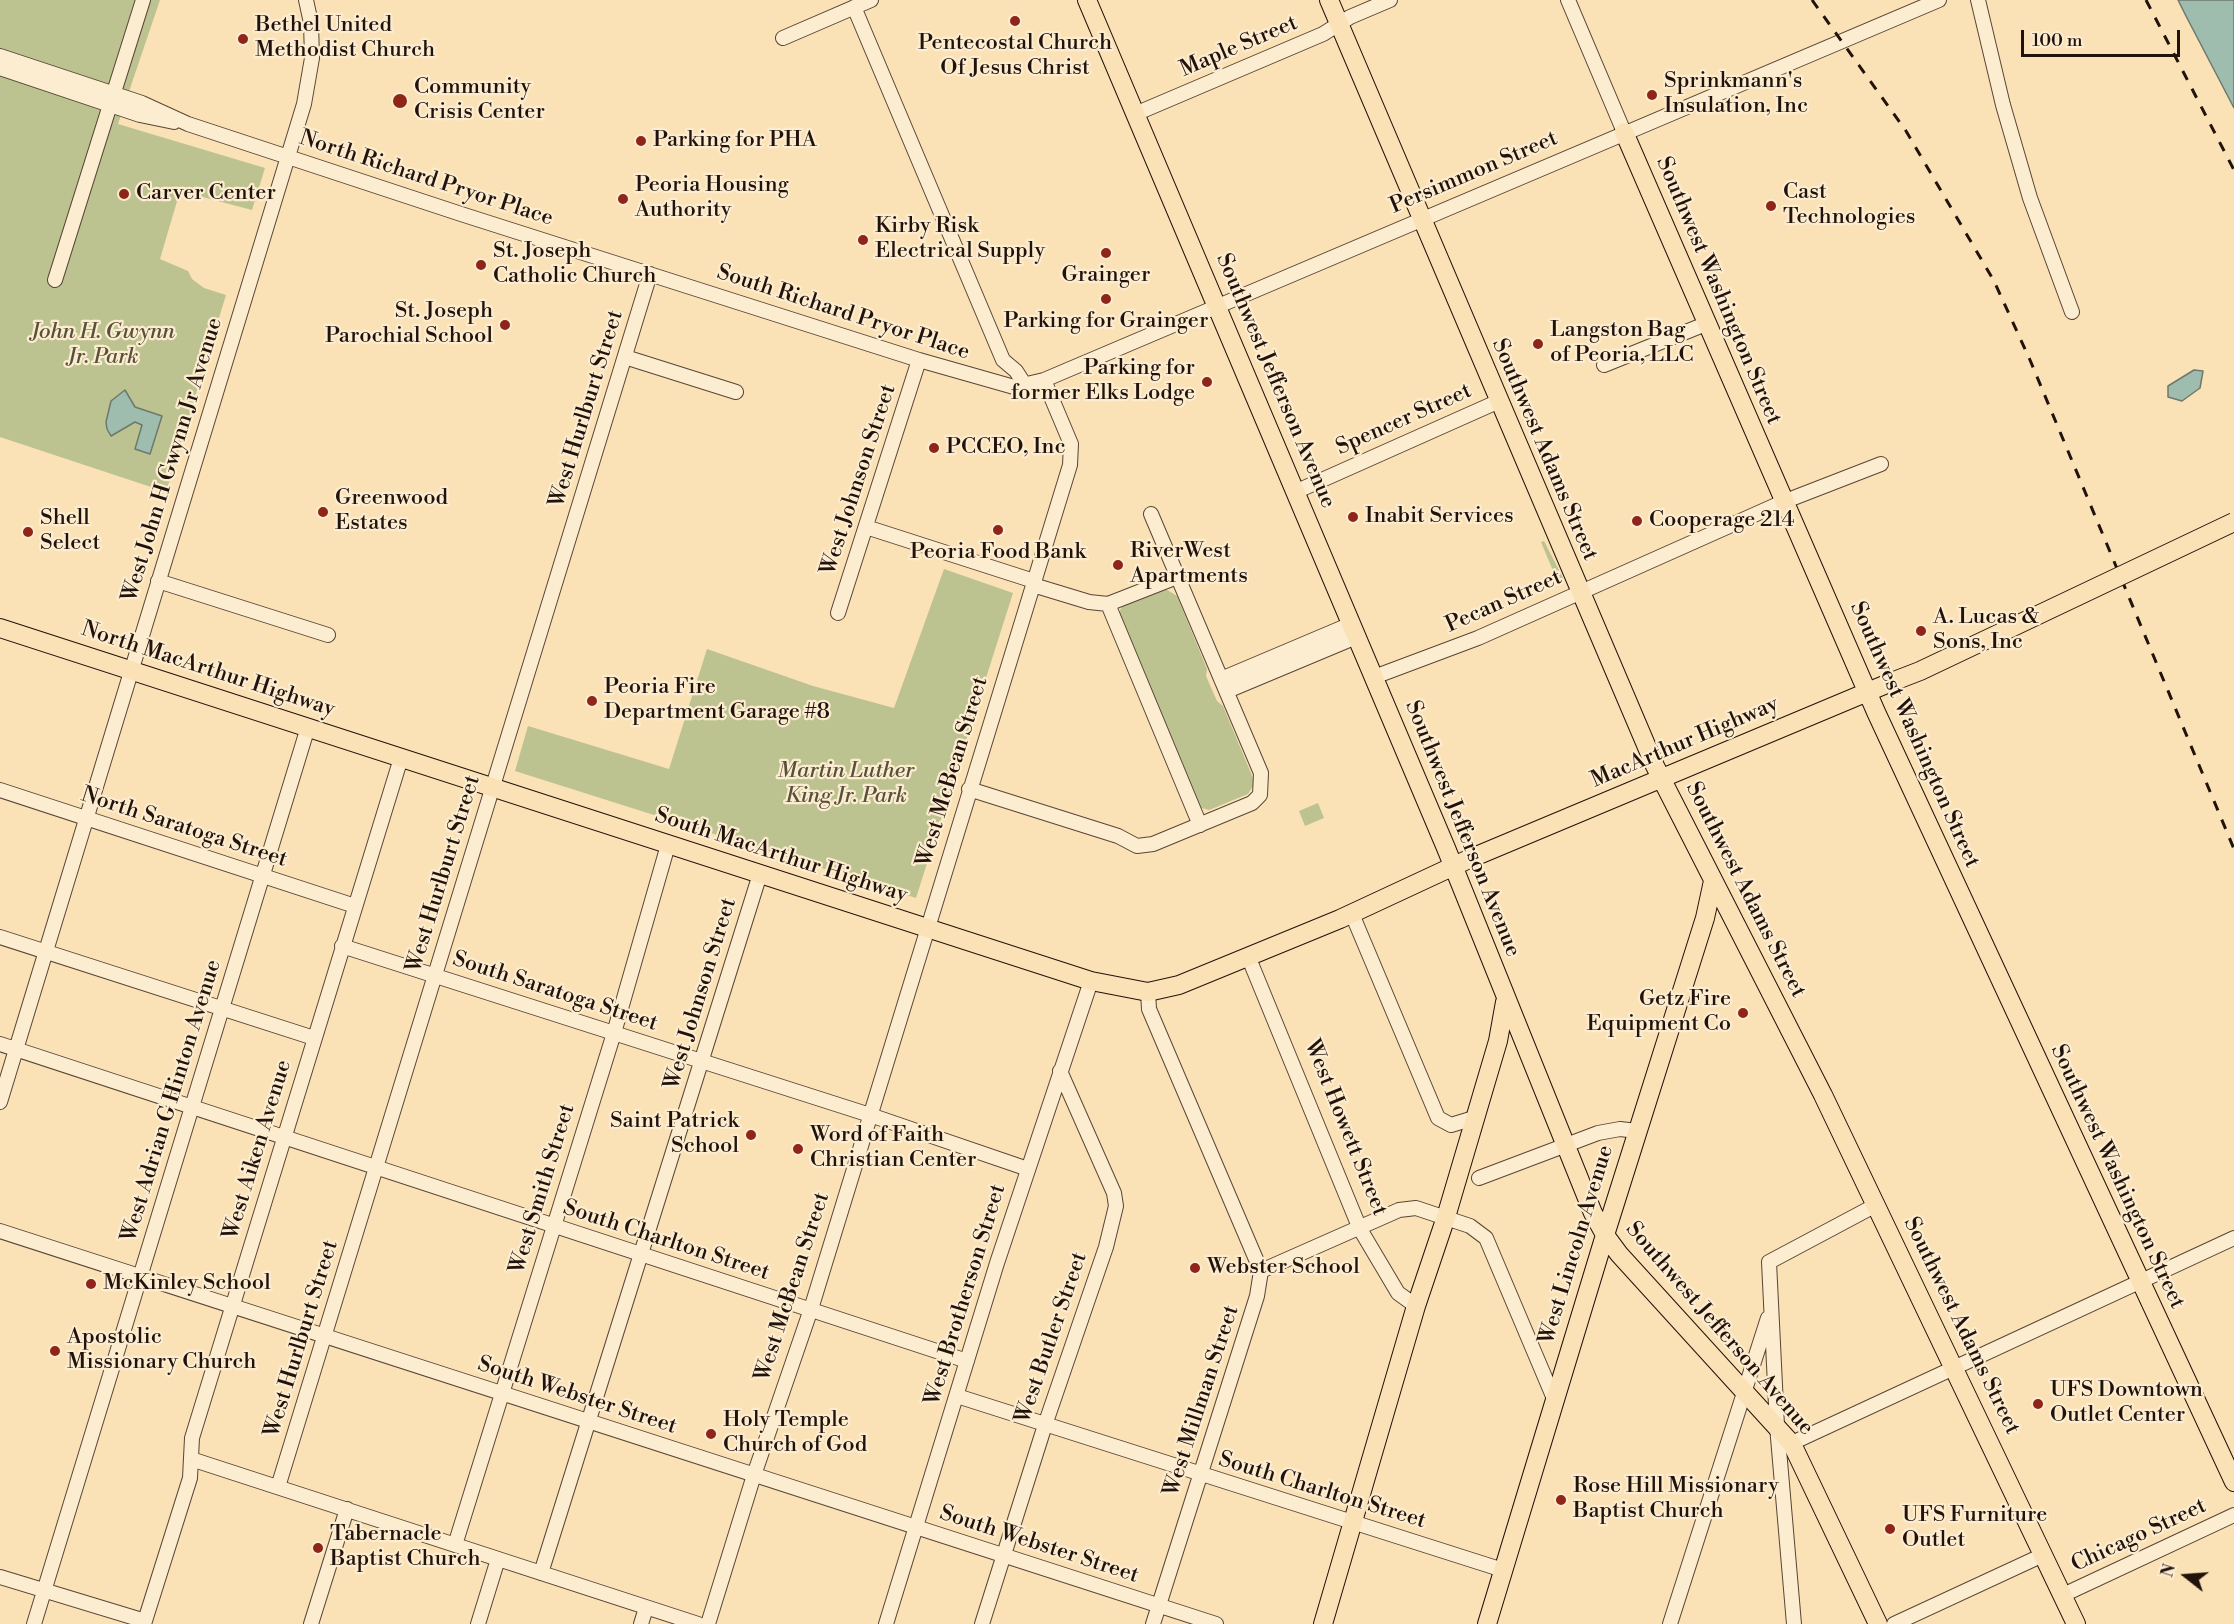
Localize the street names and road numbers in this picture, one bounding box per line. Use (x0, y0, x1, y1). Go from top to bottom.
street label: Maple Street (1176, 10, 1302, 84)
street label: North Richard Pryor Place (296, 125, 556, 233)
street label: Persimmon Street (1386, 126, 1562, 220)
street label: Southwest Washington Street (1650, 153, 1786, 429)
street label: Southwest Jefferson Avenue (1209, 250, 1341, 512)
street label: South Richard Pryor Place (713, 260, 973, 366)
street label: West Hurlburt Street (544, 307, 630, 511)
street label: West John H Gwynn Jr Avenue (117, 315, 229, 605)
street label: Southwest Adams Street (1485, 335, 1603, 565)
street label: Spencer Street (1332, 378, 1476, 462)
street label: West Johnson Street (816, 381, 902, 579)
street label: Pecan Street (1442, 565, 1566, 639)
street label: Southwest Washington Street (1843, 598, 1985, 872)
street label: North MacArthur Highway (78, 616, 338, 724)
street label: West McBean Street (912, 674, 994, 870)
street label: MacArthur Highway (1587, 692, 1783, 794)
street label: Southwest Jefferson Avenue (1398, 697, 1526, 961)
street label: West Hurlburt Street (401, 772, 487, 976)
street label: Southwest Adams Street (1679, 778, 1811, 1002)
street label: North Saratoga Street (78, 782, 290, 874)
street label: South MacArthur Highway (651, 803, 911, 909)
street label: West Johnson Street (659, 895, 743, 1093)
street label: South Saratoga Street (449, 946, 661, 1038)
street label: West Adrian G Hinton Avenue (116, 957, 228, 1245)
street label: West Howett Street (1298, 1036, 1392, 1220)
street label: Southwest Washington Street (2044, 1041, 2190, 1313)
street label: West Aiken Avenue (218, 1057, 298, 1243)
street label: West Smith Street (505, 1101, 581, 1277)
street label: West Lincoln Avenue (1534, 1142, 1620, 1348)
street label: West Brotherson Street (920, 1181, 1012, 1409)
street label: West McBean Street (750, 1189, 836, 1385)
street label: South Charlton Street (559, 1195, 773, 1287)
street label: Southwest Adams Street (1897, 1213, 2025, 1439)
street label: Southwest Jefferson Avenue (1619, 1217, 1819, 1441)
street label: West Hurlburt Street (259, 1237, 345, 1441)
street label: West Butler Street (1010, 1249, 1094, 1427)
street label: West Millman Street (1159, 1302, 1245, 1500)
street label: South Webster Street (474, 1351, 680, 1441)
street label: South Charlton Street (1215, 1447, 1429, 1535)
street label: Chicago Street (2067, 1493, 2211, 1579)
street label: South Webster Street (936, 1500, 1142, 1590)

